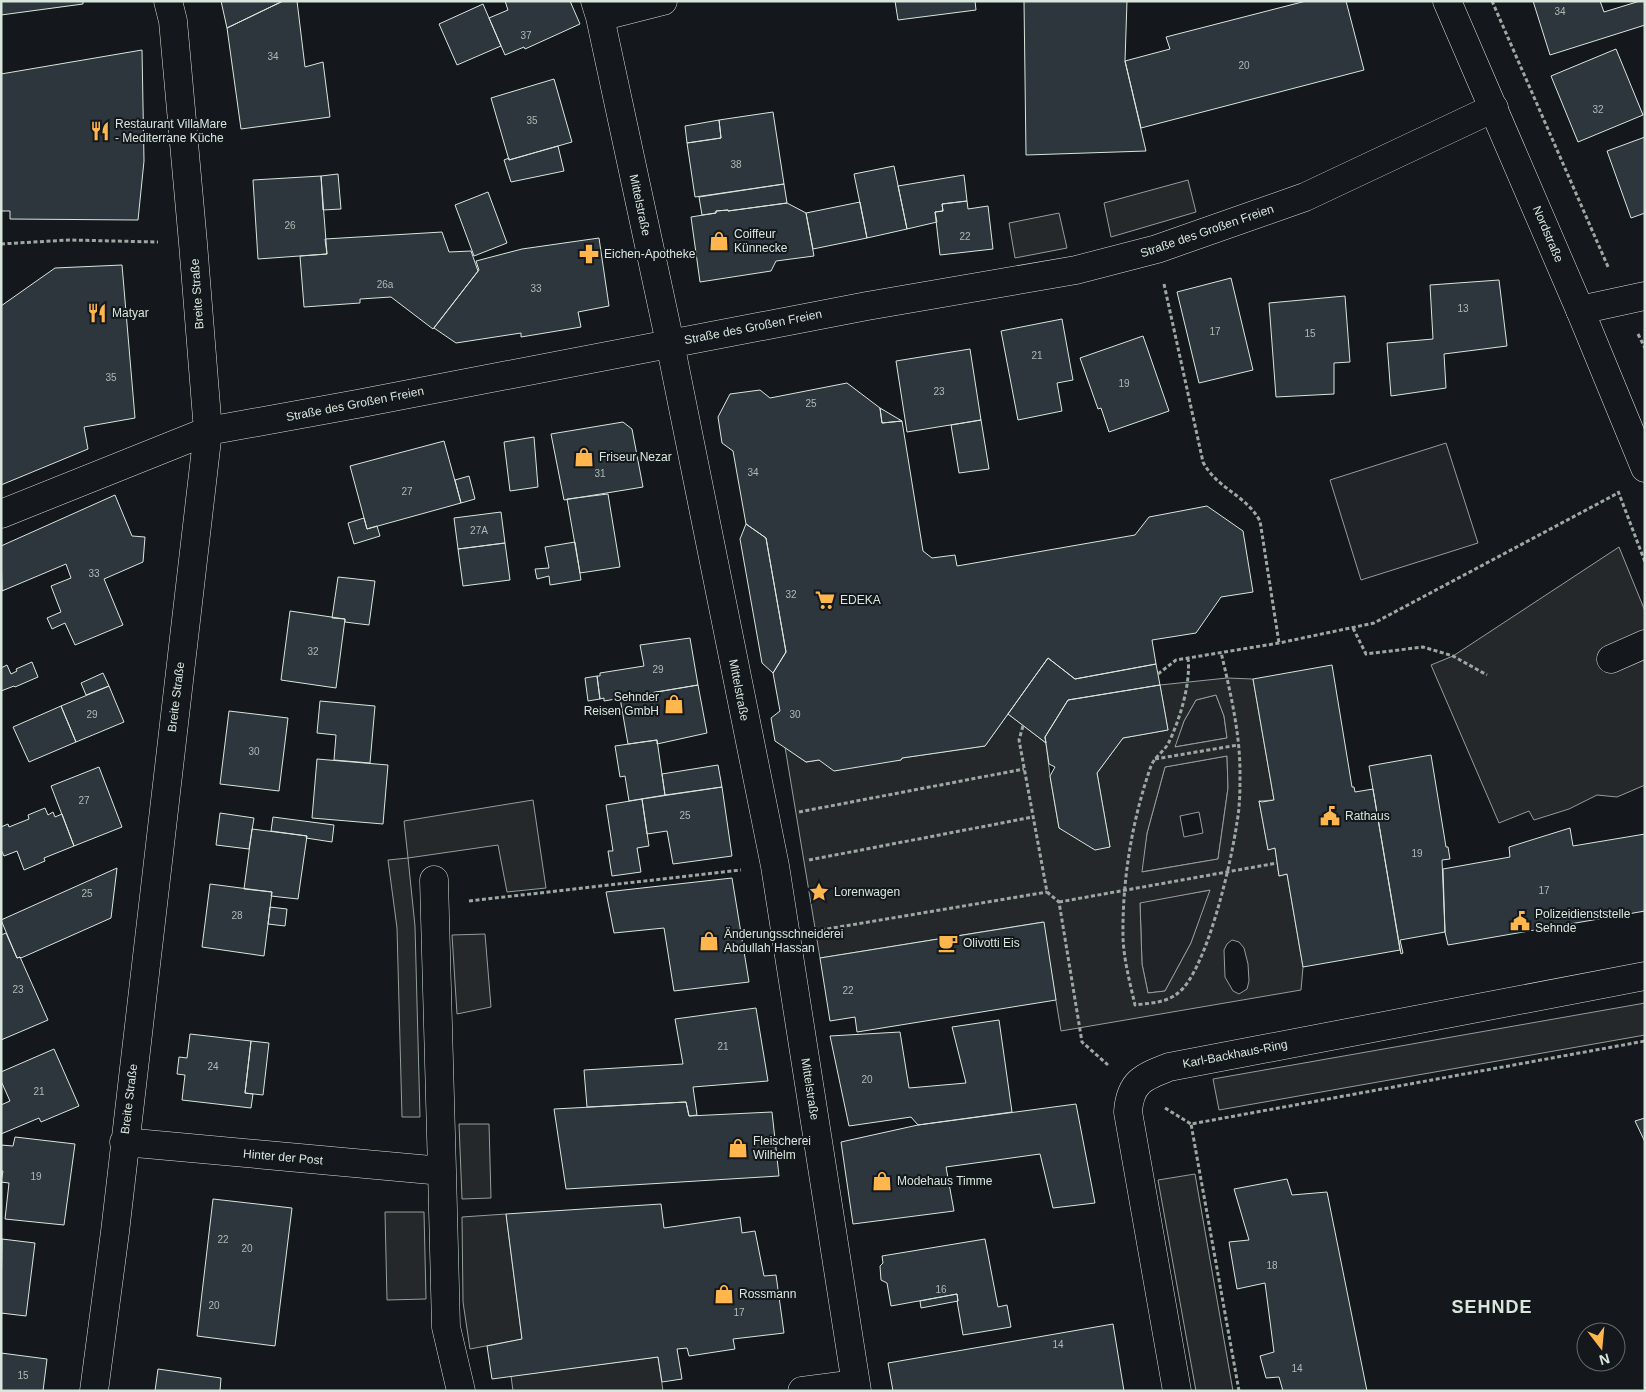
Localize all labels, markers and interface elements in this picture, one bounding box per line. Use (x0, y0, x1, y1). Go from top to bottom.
house number: 34 (1554, 6, 1566, 17)
house number: 37 (520, 30, 532, 41)
house number: 34 (267, 51, 279, 62)
house number: 20 (1238, 60, 1250, 71)
house number: 32 (1592, 104, 1604, 115)
house number: 35 (526, 115, 538, 126)
place label: Restaurant VillaMare - Mediterrane Küche (115, 117, 227, 145)
restaurant icon: Restaurant VillaMare - Mediterrane Küche (89, 120, 111, 142)
house number: 38 (730, 159, 742, 170)
street label: Mittelstraße (627, 173, 653, 237)
street label: Straße des Großen Freien (1139, 202, 1275, 260)
street label: Nordstraße (1530, 204, 1566, 265)
house number: 26 (284, 220, 296, 231)
place label: Coiffeur Künnecke (734, 227, 788, 255)
shop icon: Coiffeur Künnecke (708, 230, 730, 252)
house number: 22 (959, 231, 971, 242)
pharmacy icon: Eichen-Apotheke (578, 243, 600, 265)
place label: Eichen-Apotheke (604, 247, 696, 261)
street label: Breite Straße (188, 258, 206, 330)
house number: 26a (377, 279, 394, 290)
house number: 33 (530, 283, 542, 294)
restaurant icon: Matyar (86, 302, 108, 324)
house number: 13 (1457, 303, 1469, 314)
place label: Matyar (112, 306, 149, 320)
street label: Straße des Großen Freien (683, 307, 823, 347)
house number: 17 (1209, 326, 1221, 337)
house number: 15 (1304, 328, 1316, 339)
house number: 21 (1031, 350, 1043, 361)
house number: 35 (105, 372, 117, 383)
house number: 19 (1118, 378, 1130, 389)
street label: Straße des Großen Freien (285, 384, 425, 424)
house number: 23 (933, 386, 945, 397)
house number: 25 (805, 398, 817, 409)
shop icon: Friseur Nezar (573, 446, 595, 468)
place label: Friseur Nezar (599, 450, 672, 464)
house number: 34 (747, 467, 759, 478)
house number: 31 (594, 468, 606, 479)
house number: 27 (401, 486, 413, 497)
house number: 27A (470, 525, 488, 536)
house number: 33 (88, 568, 100, 579)
house number: 32 (785, 589, 797, 600)
supermarket icon: EDEKA (814, 589, 836, 611)
place label: EDEKA (840, 593, 881, 607)
house number: 32 (307, 646, 319, 657)
street label: Mittelstraße (726, 658, 752, 722)
street label: Breite Straße (165, 661, 187, 733)
house number: 29 (652, 664, 664, 675)
place label: Sehnder Reisen GmbH (584, 690, 659, 718)
shop icon: Sehnder Reisen GmbH (663, 693, 685, 715)
house number: 29 (86, 709, 98, 720)
house number: 30 (789, 709, 801, 720)
house number: 30 (248, 746, 260, 757)
house number: 27 (78, 795, 90, 806)
public building icon: Rathaus (1319, 805, 1341, 827)
place label: Rathaus (1345, 809, 1390, 823)
house number: 25 (679, 810, 691, 821)
house number: 19 (1411, 848, 1423, 859)
place icon: Lorenwagen (808, 881, 830, 903)
place label: Lorenwagen (834, 885, 900, 899)
house number: 17 (1538, 885, 1550, 896)
house number: 25 (81, 888, 93, 899)
place label: Polizeidienststelle Sehnde (1535, 907, 1631, 935)
house number: 28 (231, 910, 243, 921)
public building icon: Polizeidienststelle Sehnde (1509, 910, 1531, 932)
place label: Änderungsschneiderei Abdullah Hassan (724, 927, 843, 955)
shop icon: Änderungsschneiderei Abdullah Hassan (698, 930, 720, 952)
cafe icon: Olivotti Eis (937, 932, 959, 954)
place label: Olivotti Eis (963, 936, 1020, 950)
house number: 23 (12, 984, 24, 995)
house number: 22 (842, 985, 854, 996)
street label: Karl-Backhaus-Ring (1181, 1037, 1289, 1071)
house number: 21 (717, 1041, 729, 1052)
street label: Mittelstraße (798, 1057, 822, 1121)
house number: 24 (207, 1061, 219, 1072)
street label: Breite Straße (118, 1063, 140, 1135)
house number: 20 (861, 1074, 873, 1085)
house number: 21 (33, 1086, 45, 1097)
place label: Fleischerei Wilhelm (753, 1134, 811, 1162)
shop icon: Fleischerei Wilhelm (727, 1137, 749, 1159)
street label: Hinter der Post (243, 1147, 324, 1168)
shop icon: Modehaus Timme (871, 1170, 893, 1192)
house number: 19 (30, 1171, 42, 1182)
place label: Modehaus Timme (897, 1174, 993, 1188)
house number: 22 (217, 1234, 229, 1245)
house number: 20 (241, 1243, 253, 1254)
house number: 18 (1266, 1260, 1278, 1271)
shop icon: Rossmann (713, 1283, 735, 1305)
house number: 16 (935, 1284, 947, 1295)
place label: Rossmann (739, 1287, 796, 1301)
district label: SEHNDE (1451, 1297, 1533, 1317)
house number: 20 (208, 1300, 220, 1311)
house number: 17 (733, 1307, 745, 1318)
north arrow (1576, 1322, 1626, 1372)
house number: 14 (1052, 1339, 1064, 1350)
text: N (1598, 1350, 1612, 1369)
house number: 14 (1291, 1363, 1303, 1374)
house number: 15 (17, 1370, 29, 1381)

